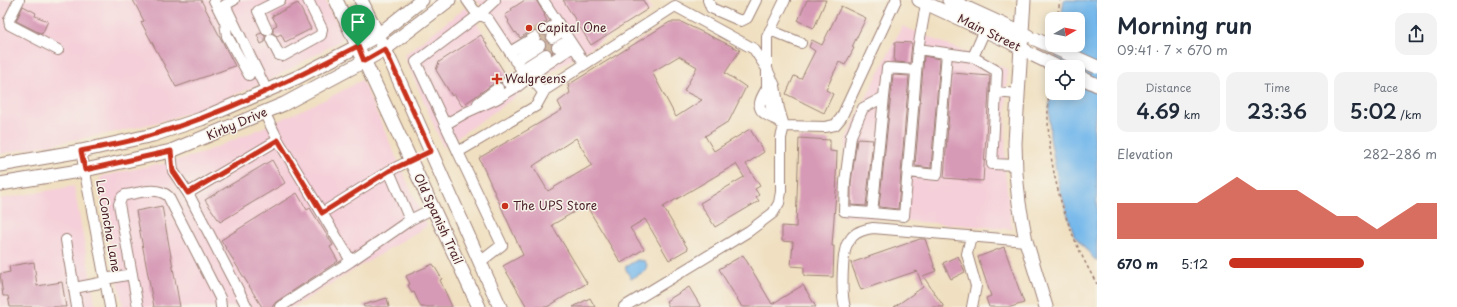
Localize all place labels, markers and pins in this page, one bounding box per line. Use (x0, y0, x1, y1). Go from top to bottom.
pin (341, 5, 375, 46)
place label: Capital One (537, 18, 607, 36)
marker: Capital One (524, 23, 534, 33)
place label: Walgreens (505, 69, 566, 87)
marker: Walgreens (492, 74, 502, 84)
place label: The UPS Store (513, 196, 597, 214)
marker: The UPS Store (500, 201, 510, 211)

